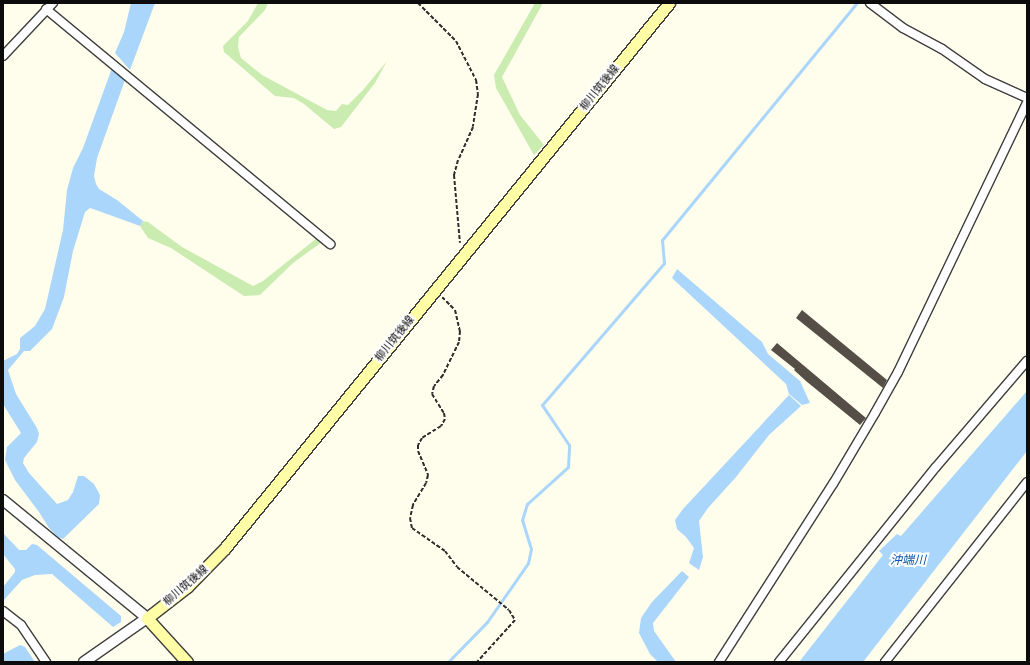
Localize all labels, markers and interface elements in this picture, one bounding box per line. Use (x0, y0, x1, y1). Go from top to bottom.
street label: 柳川筑後線 (578, 62, 622, 114)
street label: 柳川筑後線 (373, 313, 417, 365)
water label: 沖端川 (890, 554, 926, 568)
street label: 柳川筑後線 (161, 563, 211, 609)

